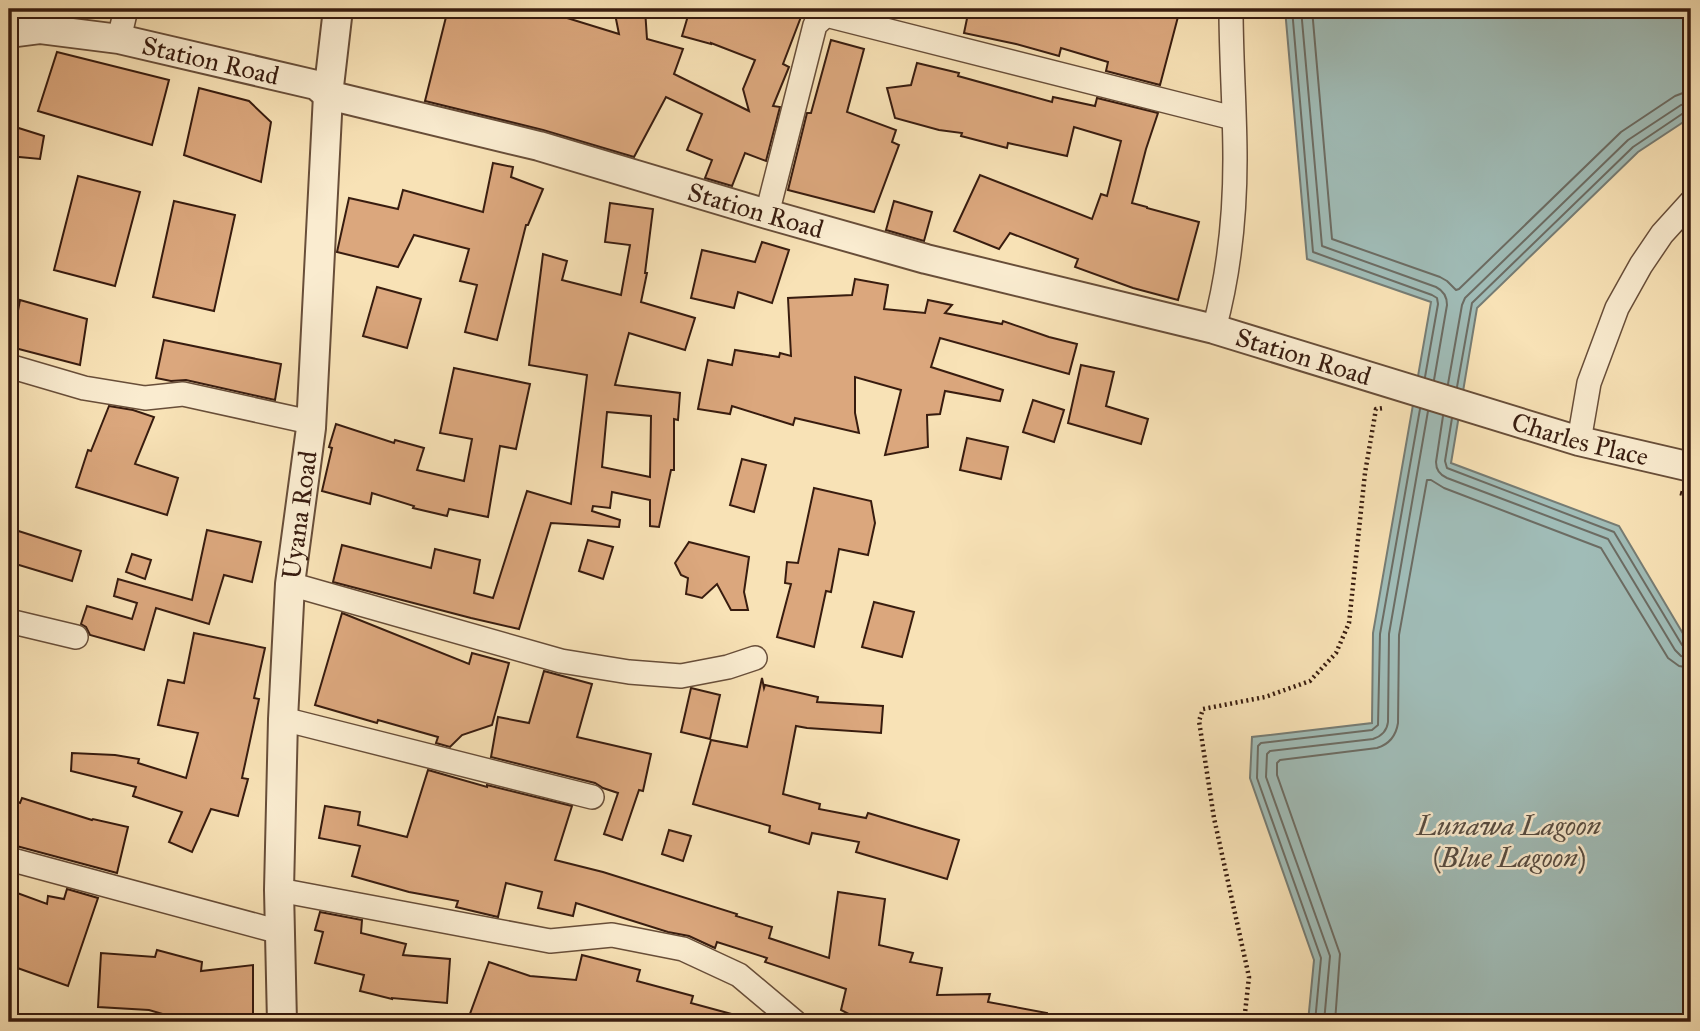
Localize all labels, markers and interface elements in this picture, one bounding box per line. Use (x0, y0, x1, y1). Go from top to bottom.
street label: Station Road (139, 29, 282, 92)
street label: Station Road (684, 175, 827, 245)
street label: Station Road (1232, 321, 1375, 392)
street label: Charles Place (1508, 405, 1652, 473)
street label: Uyana Road (275, 449, 324, 581)
water label: Lunawa Lagoon (Blue Lagoon) (1415, 808, 1602, 875)

